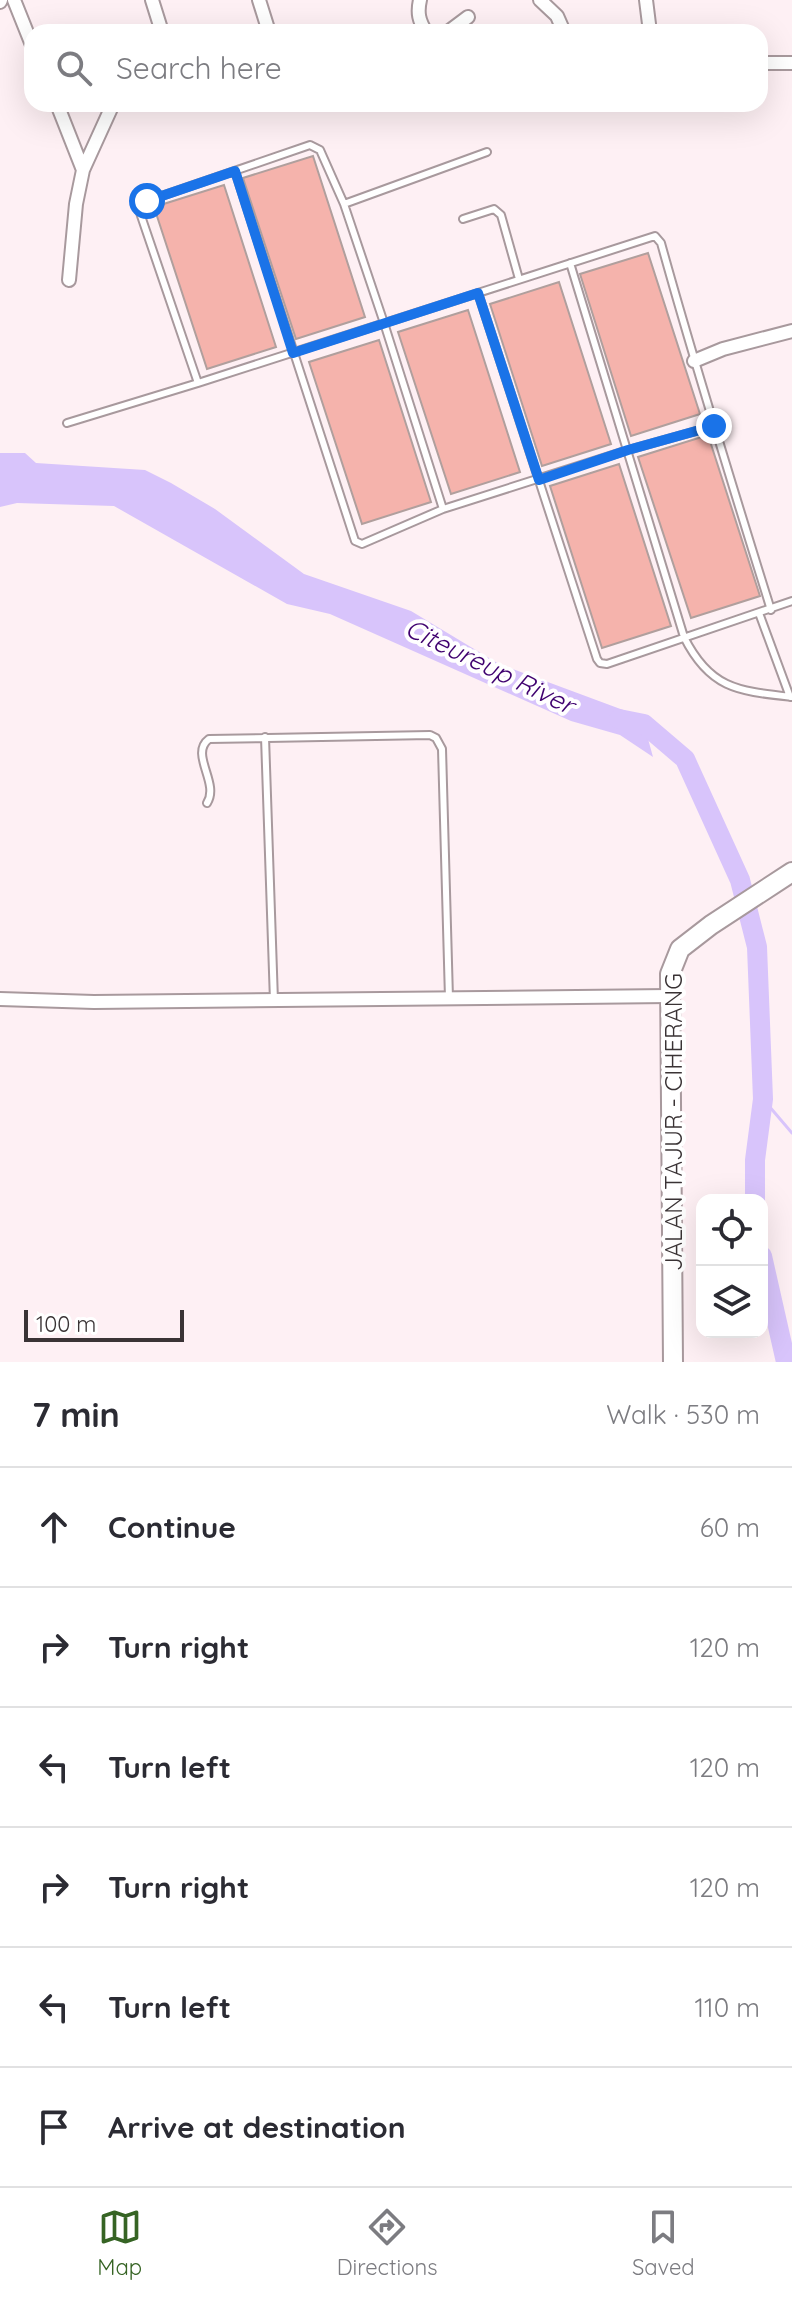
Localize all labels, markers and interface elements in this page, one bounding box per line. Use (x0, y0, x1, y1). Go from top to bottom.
search box (24, 24, 768, 112)
icon: search (52, 46, 96, 90)
text: Search here (116, 49, 282, 87)
route start (129, 183, 165, 219)
route end (696, 408, 732, 444)
water label: Citeureup River (400, 611, 583, 722)
street label: JALAN TAJUR - CIHERANG (658, 973, 688, 1271)
map controls (696, 1194, 768, 1338)
button: locate (696, 1194, 768, 1266)
button: layers (696, 1266, 768, 1338)
scale bar (24, 1306, 184, 1342)
text: 100 m (36, 1310, 96, 1338)
text: 7 min (32, 1393, 120, 1436)
text: Walk · 530 m (606, 1398, 760, 1431)
icon: ahead (32, 1505, 76, 1549)
text: Continue (108, 1508, 236, 1546)
text: 60 m (700, 1511, 760, 1544)
icon: right (32, 1625, 76, 1669)
text: Turn right (108, 1628, 249, 1666)
text: 120 m (690, 1631, 760, 1664)
icon: left (32, 1745, 76, 1789)
text: Turn left (108, 1748, 231, 1786)
text: 120 m (690, 1751, 760, 1784)
icon: right (32, 1865, 76, 1909)
text: Turn right (108, 1868, 249, 1906)
text: 120 m (690, 1871, 760, 1904)
icon: left (32, 1985, 76, 2029)
text: Turn left (108, 1988, 231, 2026)
text: 110 m (694, 1991, 760, 2024)
icon: arrive (32, 2105, 76, 2149)
text: Arrive at destination (108, 2108, 406, 2146)
tab: Map (97, 2205, 142, 2281)
tab: Directions (337, 2205, 437, 2281)
tab: Saved (632, 2205, 695, 2281)

